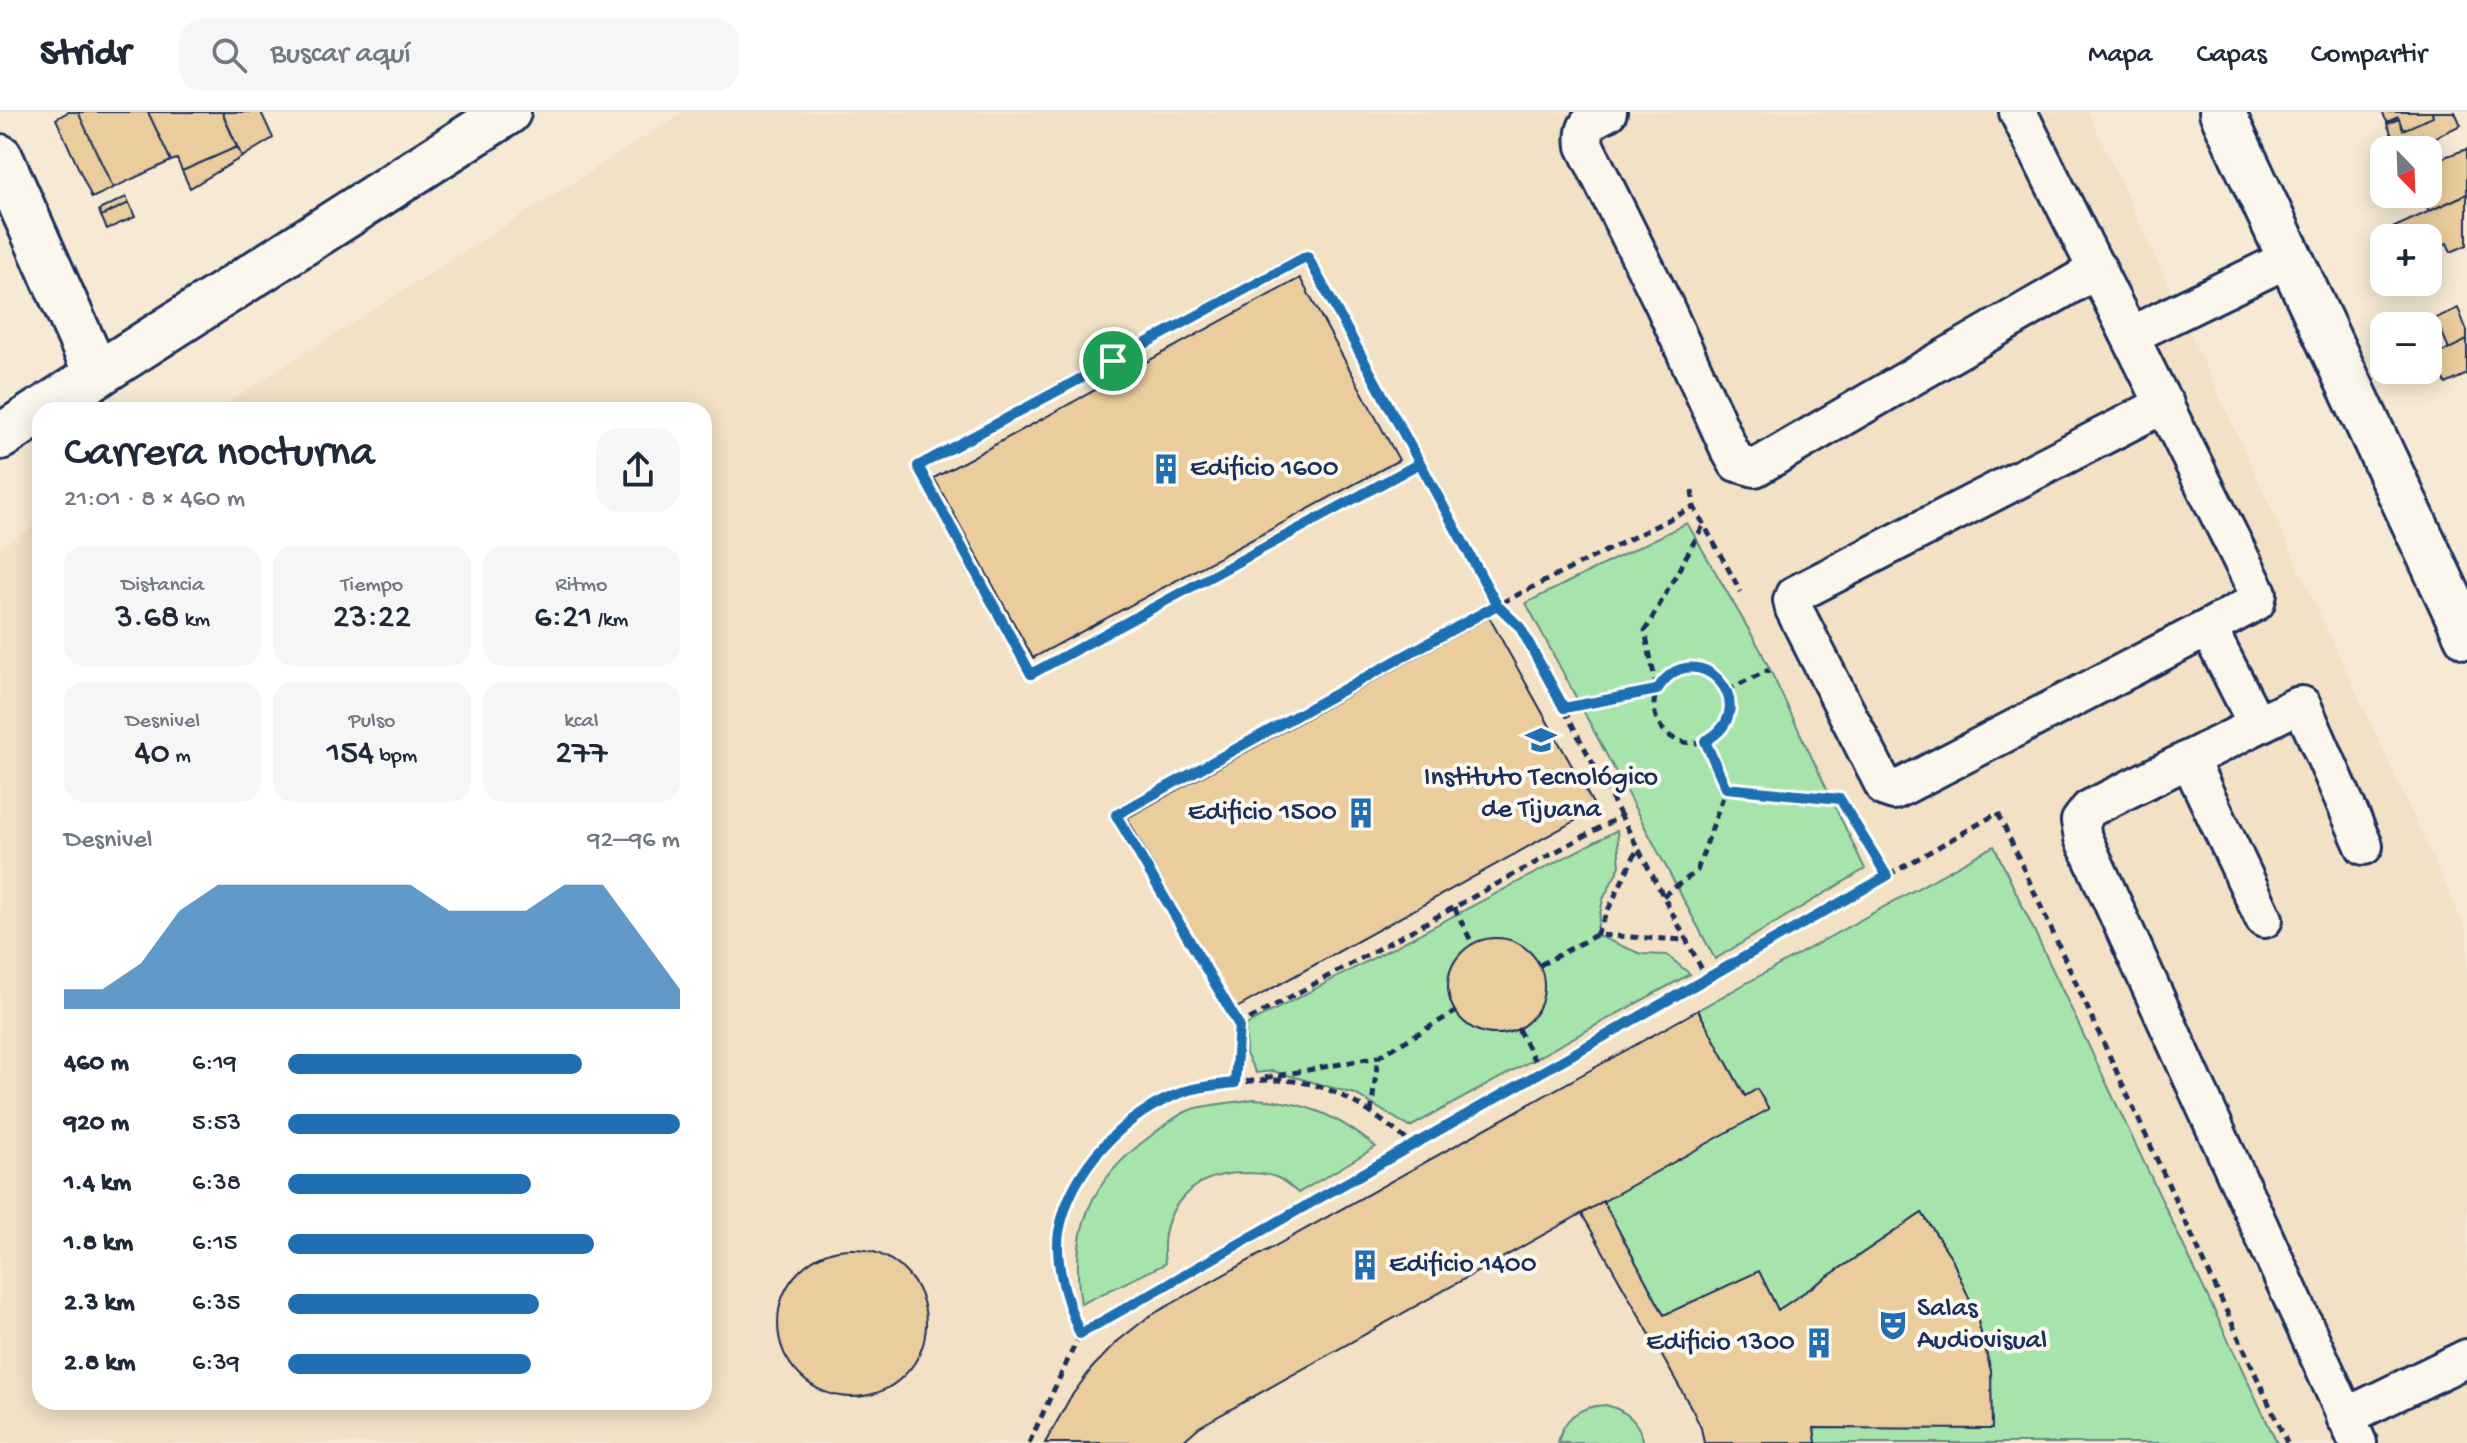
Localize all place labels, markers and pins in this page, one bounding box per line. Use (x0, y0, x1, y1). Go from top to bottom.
pin (1079, 327, 1147, 395)
building icon: Edificio 1600 (1149, 452, 1183, 486)
place label: Edificio 1600 (1190, 453, 1339, 486)
school or university icon: Instituto Tecnológico de Tijuana (1524, 723, 1558, 757)
place label: Instituto Tecnológico de Tijuana (1424, 762, 1658, 827)
building icon: Edificio 1500 (1344, 796, 1378, 830)
place label: Edificio 1500 (1188, 797, 1337, 830)
building icon: Edificio 1400 (1348, 1248, 1382, 1282)
place label: Edificio 1400 (1389, 1249, 1537, 1282)
place label: Salas Audiovisual (1917, 1293, 2047, 1358)
theatre icon: Salas Audiovisual (1876, 1308, 1910, 1342)
building icon: Edificio 1300 (1802, 1326, 1836, 1360)
place label: Edificio 1300 (1646, 1327, 1795, 1360)

